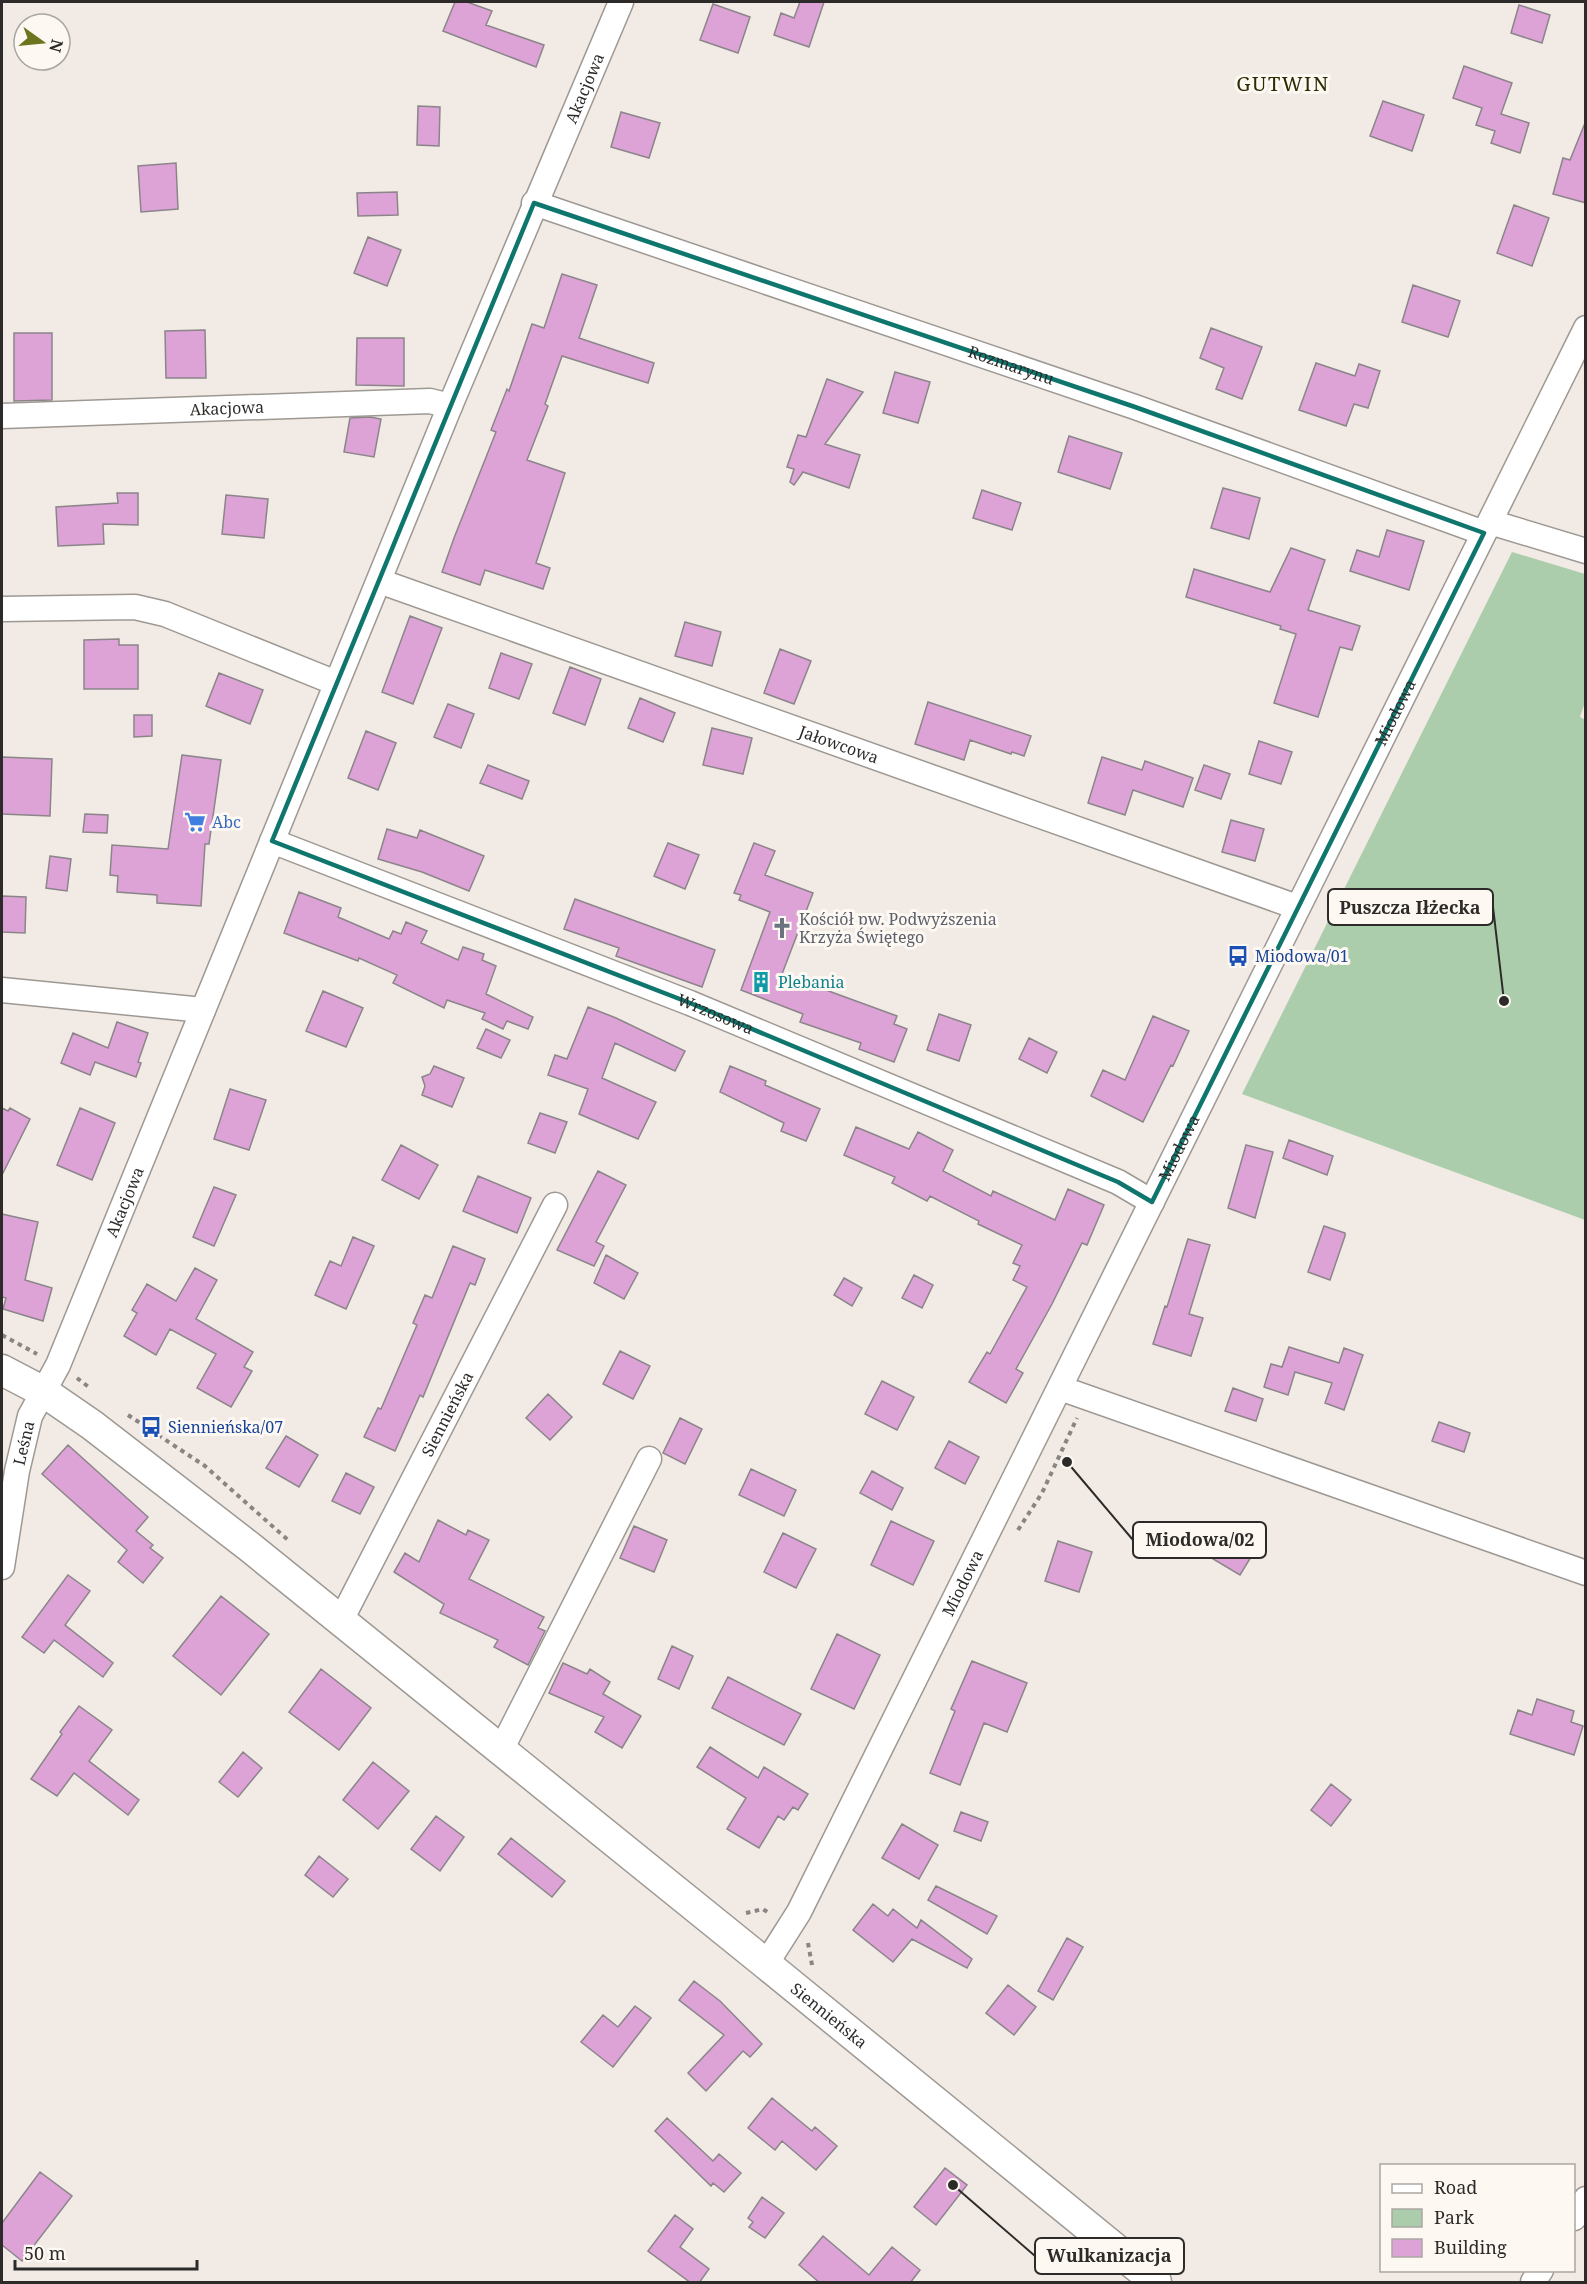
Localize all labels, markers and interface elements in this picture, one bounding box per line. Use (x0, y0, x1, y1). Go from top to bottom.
north arrow (12, 12, 72, 72)
text: N (44, 37, 69, 55)
street label: Akacjowa (560, 50, 609, 127)
district label: GUTWIN (1236, 70, 1330, 97)
street label: Rozmarynu (966, 340, 1057, 390)
street label: Akacjowa (189, 396, 264, 420)
street label: Miodowa (1369, 676, 1421, 749)
street label: Jałowcowa (795, 720, 882, 769)
supermarket icon: Abc (183, 810, 207, 834)
place label: Abc (212, 811, 241, 833)
callout: Puszcza Iłżecka (1328, 889, 1493, 925)
text: Puszcza Iłżecka (1339, 895, 1481, 919)
place label: Kościół pw. Podwyższenia Krzyża Świętego (799, 908, 997, 948)
church icon: Kościół pw. Podwyższenia Krzyża Świętego (770, 916, 794, 940)
bus stop icon: Miodowa/01 (1226, 944, 1250, 968)
place label: Miodowa/01 (1255, 945, 1349, 967)
building icon: Plebania (749, 970, 773, 994)
place label: Plebania (778, 971, 844, 993)
street label: Wrzosowa (674, 988, 757, 1039)
street label: Miodowa (1153, 1111, 1204, 1185)
street label: Akacjowa (100, 1163, 149, 1241)
street label: Siennieńska (416, 1368, 478, 1460)
bus stop icon: Siennieńska/07 (139, 1415, 163, 1439)
place label: Siennieńska/07 (168, 1416, 283, 1438)
street label: Leśna (8, 1418, 40, 1467)
callout: Miodowa/02 (1133, 1522, 1266, 1558)
text: Miodowa/02 (1146, 1527, 1255, 1551)
street label: Miodowa (937, 1546, 988, 1620)
street label: Siennieńska (786, 1978, 872, 2053)
legend (1380, 2164, 1575, 2272)
text: Road (1434, 2175, 1477, 2199)
text: Park (1434, 2205, 1474, 2229)
scale bar (15, 2233, 196, 2271)
text: Building (1434, 2235, 1507, 2259)
callout: Wulkanizacja (1035, 2238, 1184, 2274)
text: 50 m (24, 2241, 66, 2265)
text: Wulkanizacja (1047, 2243, 1172, 2267)

